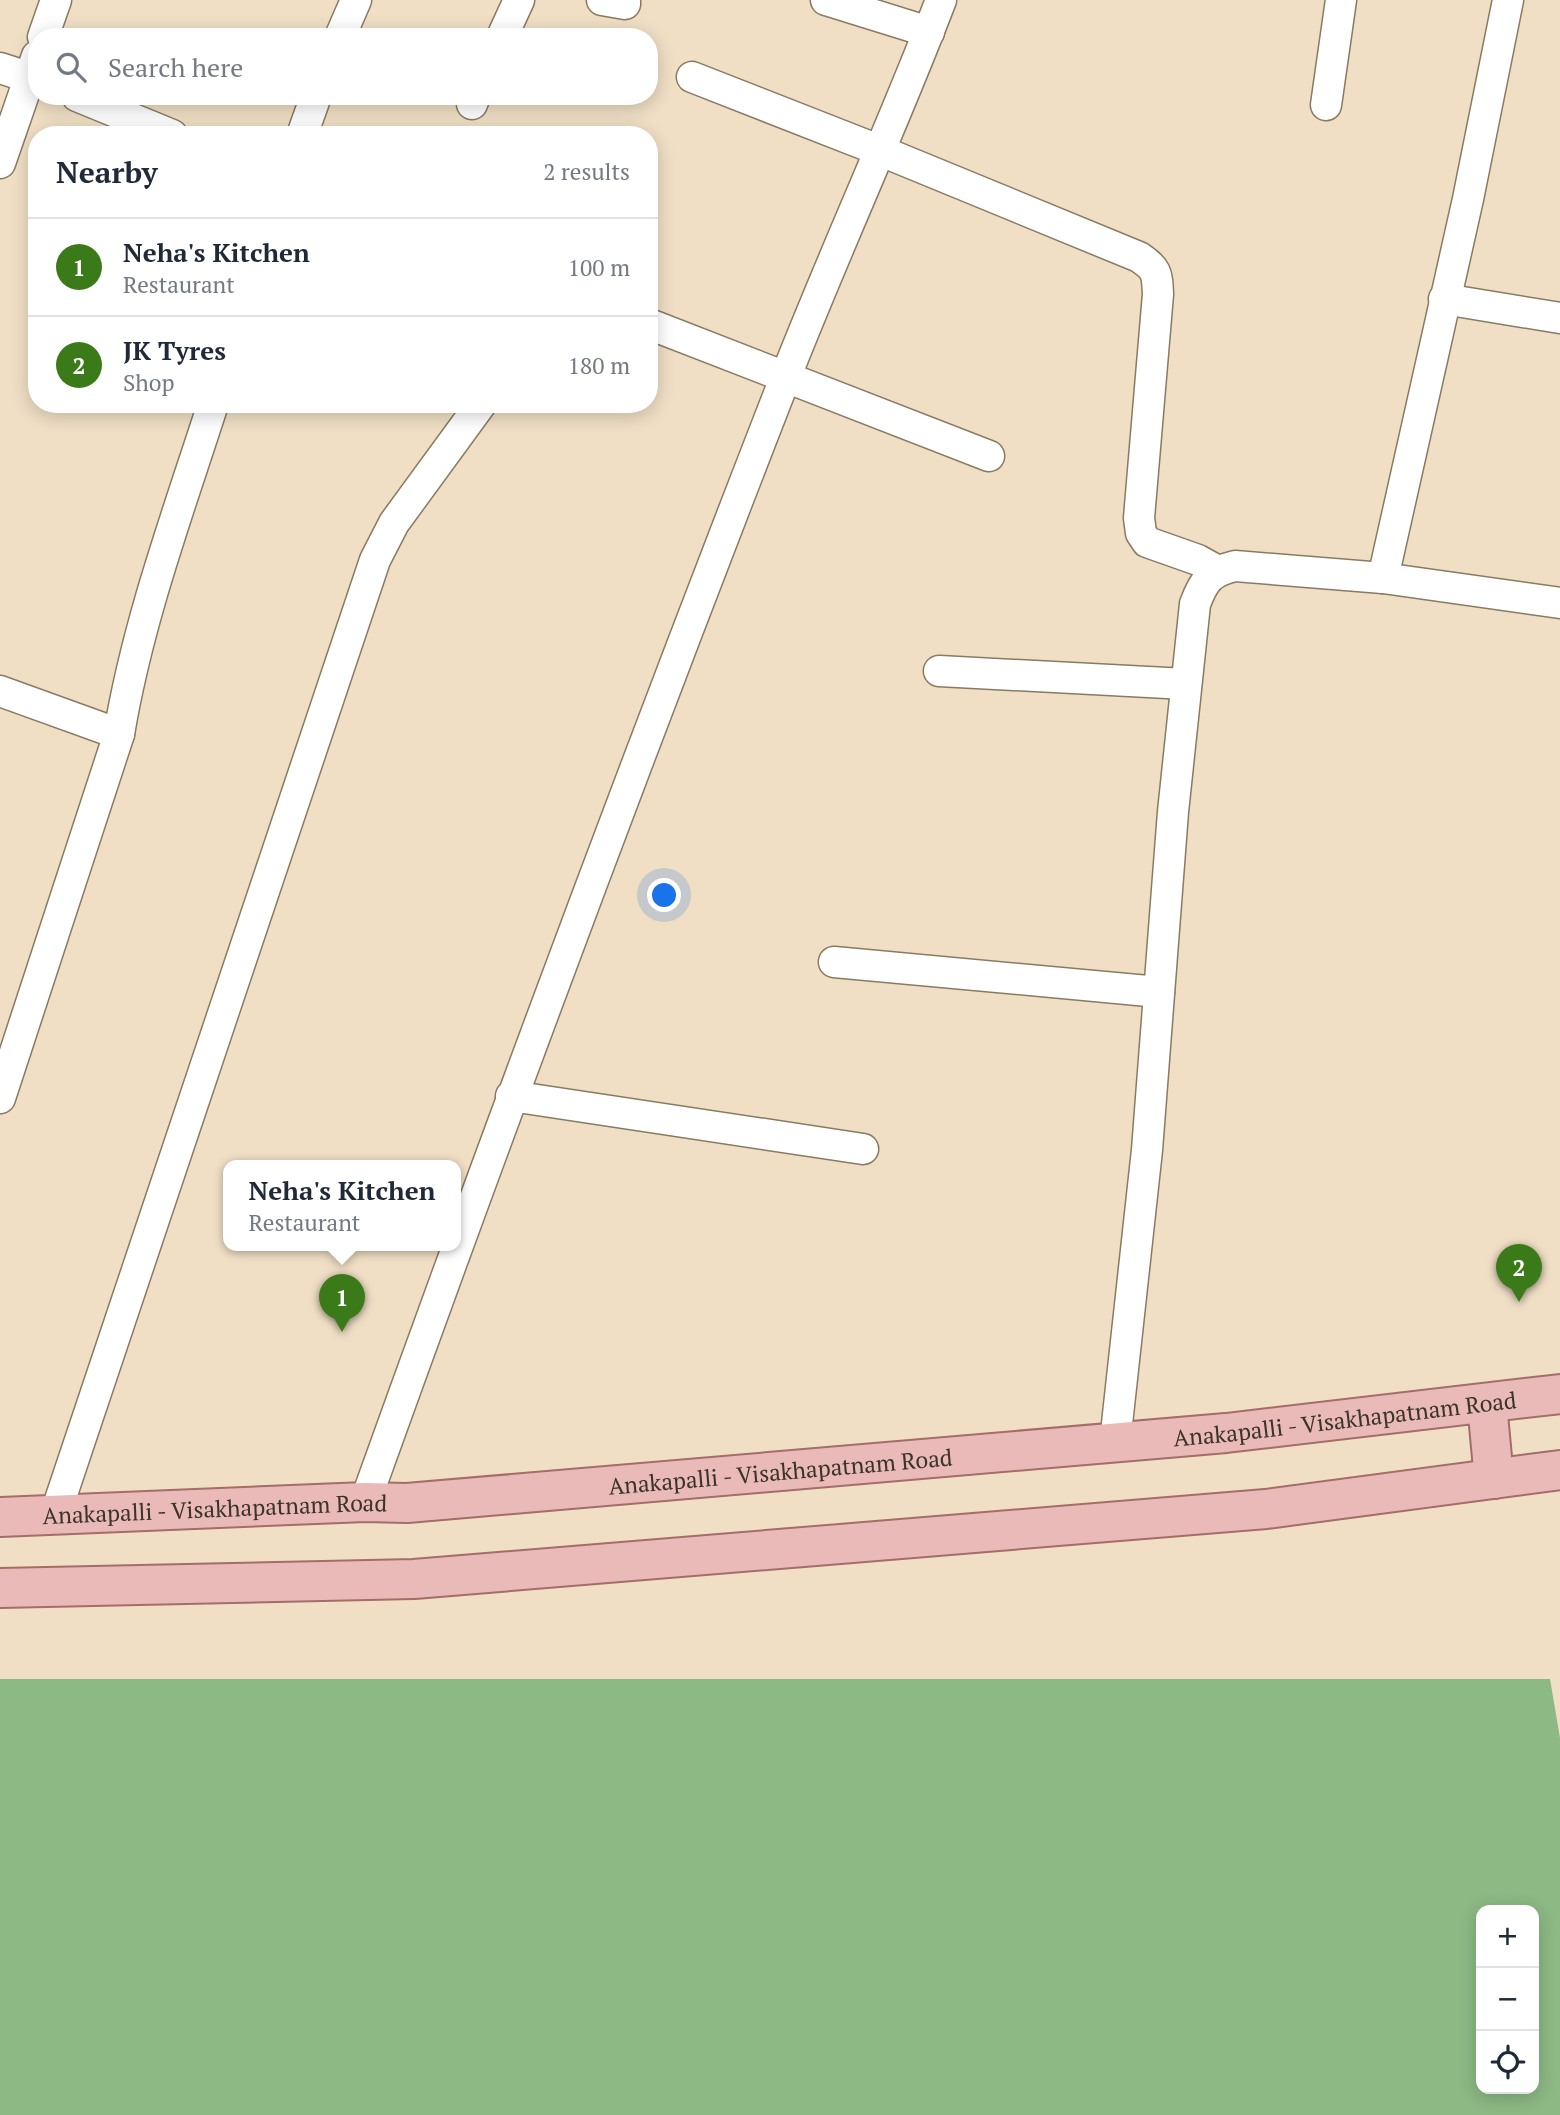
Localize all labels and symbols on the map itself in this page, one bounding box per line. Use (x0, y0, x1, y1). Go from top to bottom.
your location (647, 878, 681, 912)
pin: 2 (1496, 1244, 1542, 1302)
pin: 1 (319, 1274, 365, 1332)
street label: Anakapalli - Visakhapatnam Road (1172, 1384, 1518, 1453)
street label: Anakapalli - Visakhapatnam Road (607, 1441, 954, 1501)
street label: Anakapalli - Visakhapatnam Road (42, 1486, 388, 1531)

